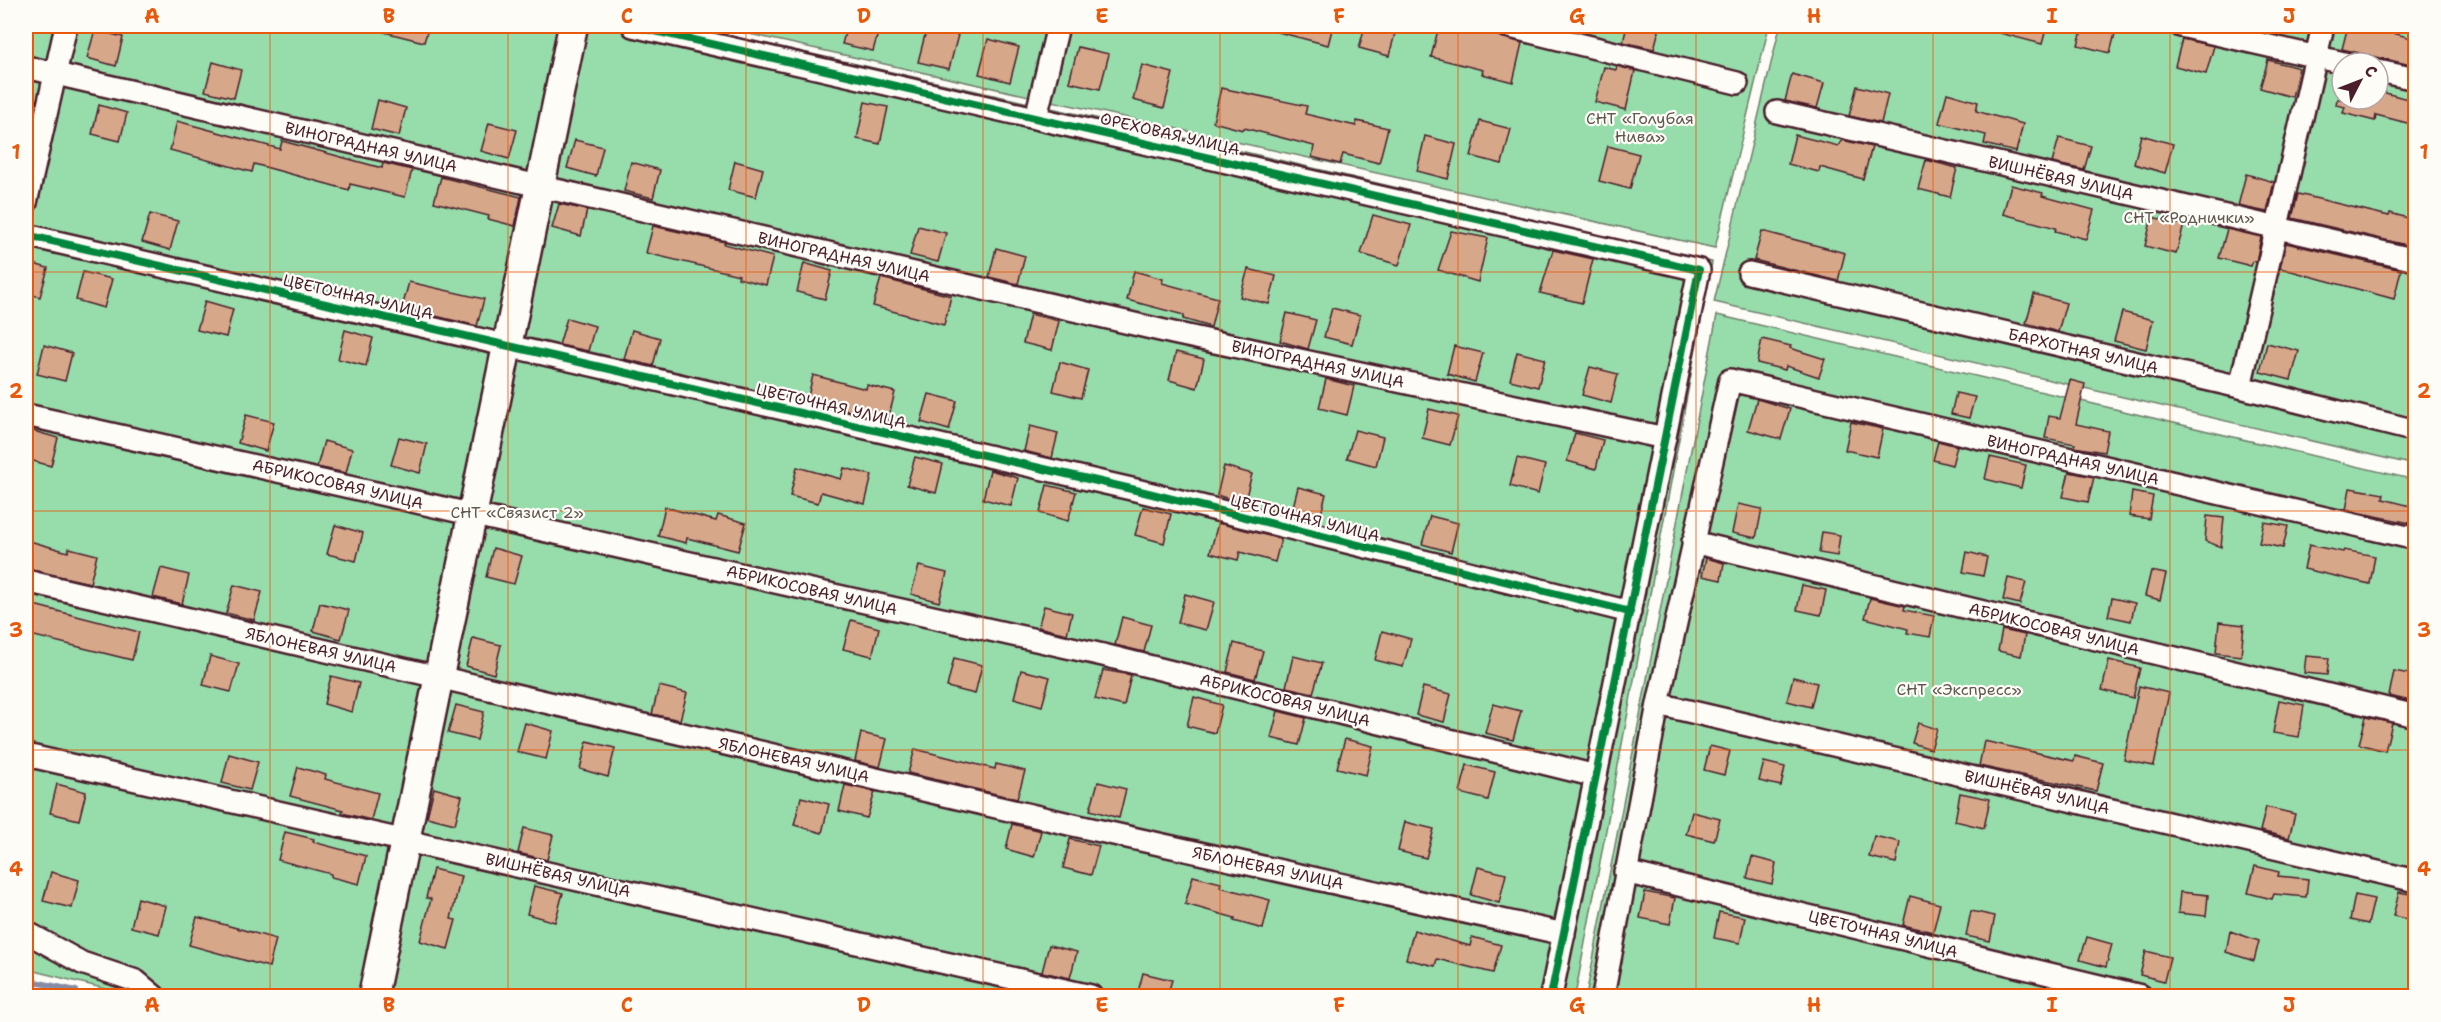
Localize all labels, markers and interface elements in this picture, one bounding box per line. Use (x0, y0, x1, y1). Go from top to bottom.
text: A (144, 3, 160, 29)
text: B (383, 3, 395, 29)
text: C (621, 3, 633, 29)
text: D (857, 3, 871, 29)
text: E (1095, 3, 1109, 29)
text: F (1333, 3, 1345, 29)
text: G (1569, 3, 1585, 29)
text: H (1807, 3, 1821, 29)
text: I (2046, 3, 2058, 29)
text: J (2283, 3, 2296, 29)
north arrow (2330, 51, 2390, 111)
text: С (2360, 61, 2382, 82)
street label: ОРЕХОВАЯ УЛИЦА (1098, 108, 1242, 160)
park label: СНТ «Голубая Нива» (1586, 108, 1694, 147)
street label: ВИНОГРАДНАЯ УЛИЦА (283, 117, 459, 177)
text: 1 (11, 139, 21, 165)
text: 1 (2419, 139, 2429, 165)
street label: ВИШНЁВАЯ УЛИЦА (1986, 151, 2136, 205)
park label: СНТ «Роднички» (2124, 207, 2254, 228)
street label: ВИНОГРАДНАЯ УЛИЦА (756, 227, 932, 287)
street label: ЦВЕТОЧНАЯ УЛИЦА (281, 270, 435, 324)
street label: БАРХОТНАЯ УЛИЦА (2006, 323, 2160, 379)
street label: ВИНОГРАДНАЯ УЛИЦА (1230, 335, 1406, 393)
text: 2 (9, 378, 23, 404)
text: 2 (2417, 378, 2431, 404)
street label: ЦВЕТОЧНАЯ УЛИЦА (754, 379, 908, 433)
street label: ВИНОГРАДНАЯ УЛИЦА (1985, 430, 2161, 490)
street label: АБРИКОСОВАЯ УЛИЦА (250, 454, 426, 514)
street label: ЦВЕТОЧНАЯ УЛИЦА (1228, 489, 1382, 547)
park label: СНТ «Связист 2» (450, 502, 584, 523)
street label: АБРИКОСОВАЯ УЛИЦА (724, 560, 900, 620)
street label: АБРИКОСОВАЯ УЛИЦА (1967, 598, 2141, 660)
text: 3 (9, 617, 23, 643)
text: 3 (2417, 617, 2431, 643)
street label: ЯБЛОНЕВАЯ УЛИЦА (244, 622, 398, 678)
street label: АБРИКОСОВАЯ УЛИЦА (1198, 669, 1372, 731)
park label: СНТ «Экспресс» (1896, 679, 2022, 700)
street label: ЯБЛОНЕВАЯ УЛИЦА (717, 732, 871, 788)
street label: ВИШНЁВАЯ УЛИЦА (1962, 765, 2112, 819)
street label: ЯБЛОНЕВАЯ УЛИЦА (1190, 842, 1346, 894)
street label: ВИШНЁВАЯ УЛИЦА (483, 848, 633, 902)
text: 4 (9, 856, 23, 882)
text: 4 (2417, 856, 2431, 882)
street label: ЦВЕТОЧНАЯ УЛИЦА (1806, 905, 1960, 963)
text: A (144, 992, 160, 1018)
text: B (383, 992, 395, 1018)
text: C (621, 992, 633, 1018)
text: D (857, 992, 871, 1018)
text: E (1095, 992, 1109, 1018)
text: F (1333, 992, 1345, 1018)
text: G (1569, 992, 1585, 1018)
text: H (1807, 992, 1821, 1018)
text: I (2046, 992, 2058, 1018)
text: J (2283, 992, 2296, 1018)

